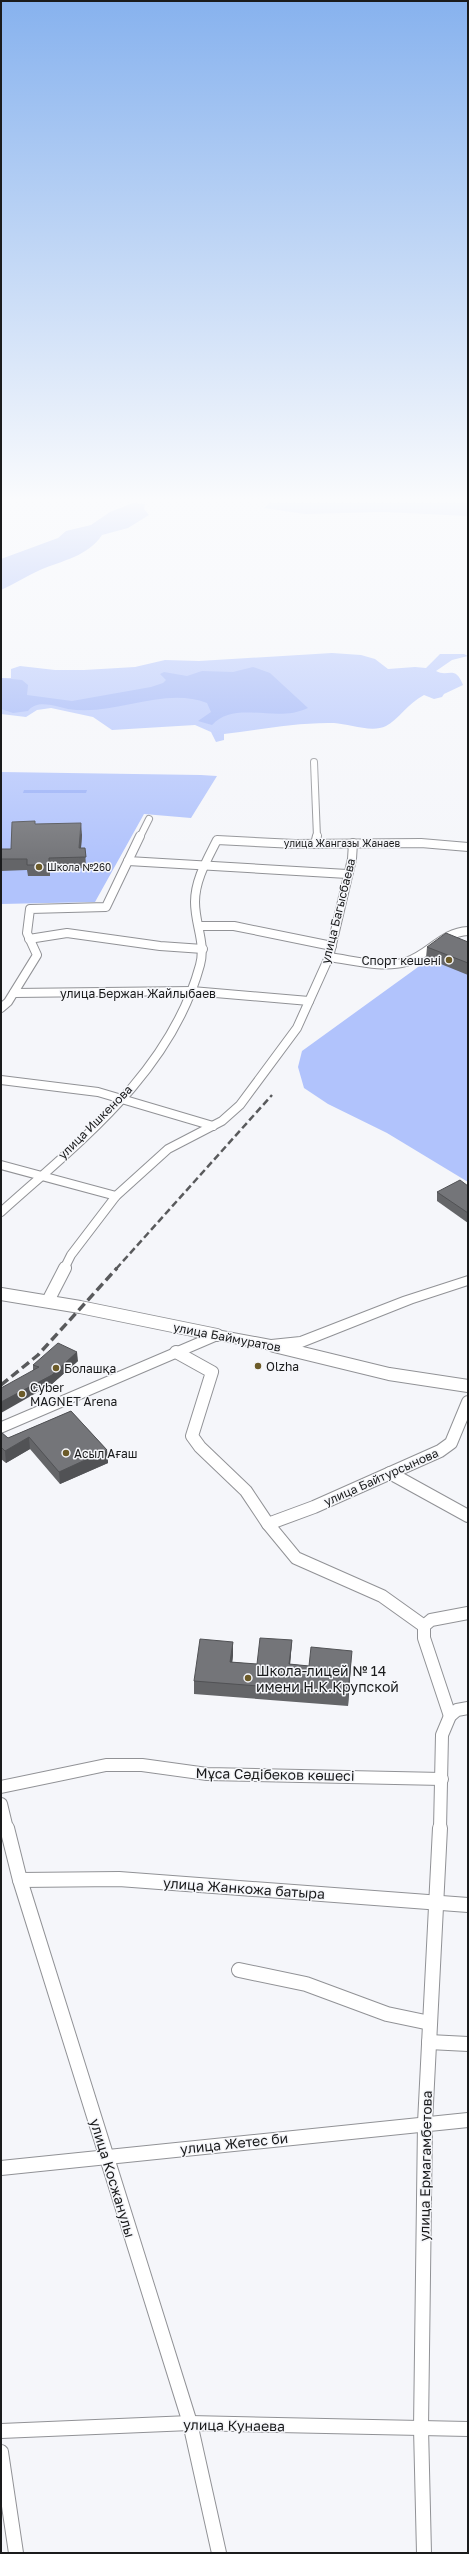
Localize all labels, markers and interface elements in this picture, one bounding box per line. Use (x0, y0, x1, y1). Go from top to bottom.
street label: улица Жангазы Жанаев (284, 837, 401, 849)
street label: улица Багысбаева (318, 857, 358, 965)
place label: Школа №260 (47, 861, 111, 873)
marker: Школа №260 (34, 862, 44, 872)
place label: Спорт кешені (361, 953, 441, 968)
marker: Спорт кешені (444, 955, 454, 965)
street label: улица Бержан Жайлыбаев (60, 986, 216, 1001)
street label: улица Ишкенова (55, 1082, 135, 1162)
street label: улица Баймуратов (172, 1319, 282, 1355)
place label: Olzha (266, 1359, 299, 1374)
place label: Болашқа (64, 1361, 116, 1376)
marker: Olzha (253, 1361, 263, 1371)
marker: Болашқа (51, 1363, 61, 1373)
place label: Cyber MAGNET Arena (30, 1380, 117, 1409)
marker: Cyber MAGNET Arena (17, 1389, 27, 1399)
street label: улица Байтурсынова (321, 1445, 441, 1509)
place label: Асыл Ағаш (74, 1446, 137, 1461)
marker: Асыл Ағаш (61, 1448, 71, 1458)
place label: Школа-лицей № 14 имени Н.К.Крупской (256, 1662, 399, 1695)
marker: Школа-лицей № 14 имени Н.К.Крупской (243, 1673, 253, 1683)
street label: Мұса Сәдібеков көшесі (195, 1764, 355, 1785)
street label: улица Жанкожа батыра (162, 1874, 326, 1902)
street label: улица Ермагамбетова (415, 2090, 435, 2242)
street label: улица Косжанулы (87, 2117, 139, 2239)
street label: улица Жетес би (179, 2129, 289, 2157)
street label: улица Кунаева (183, 2416, 285, 2434)

